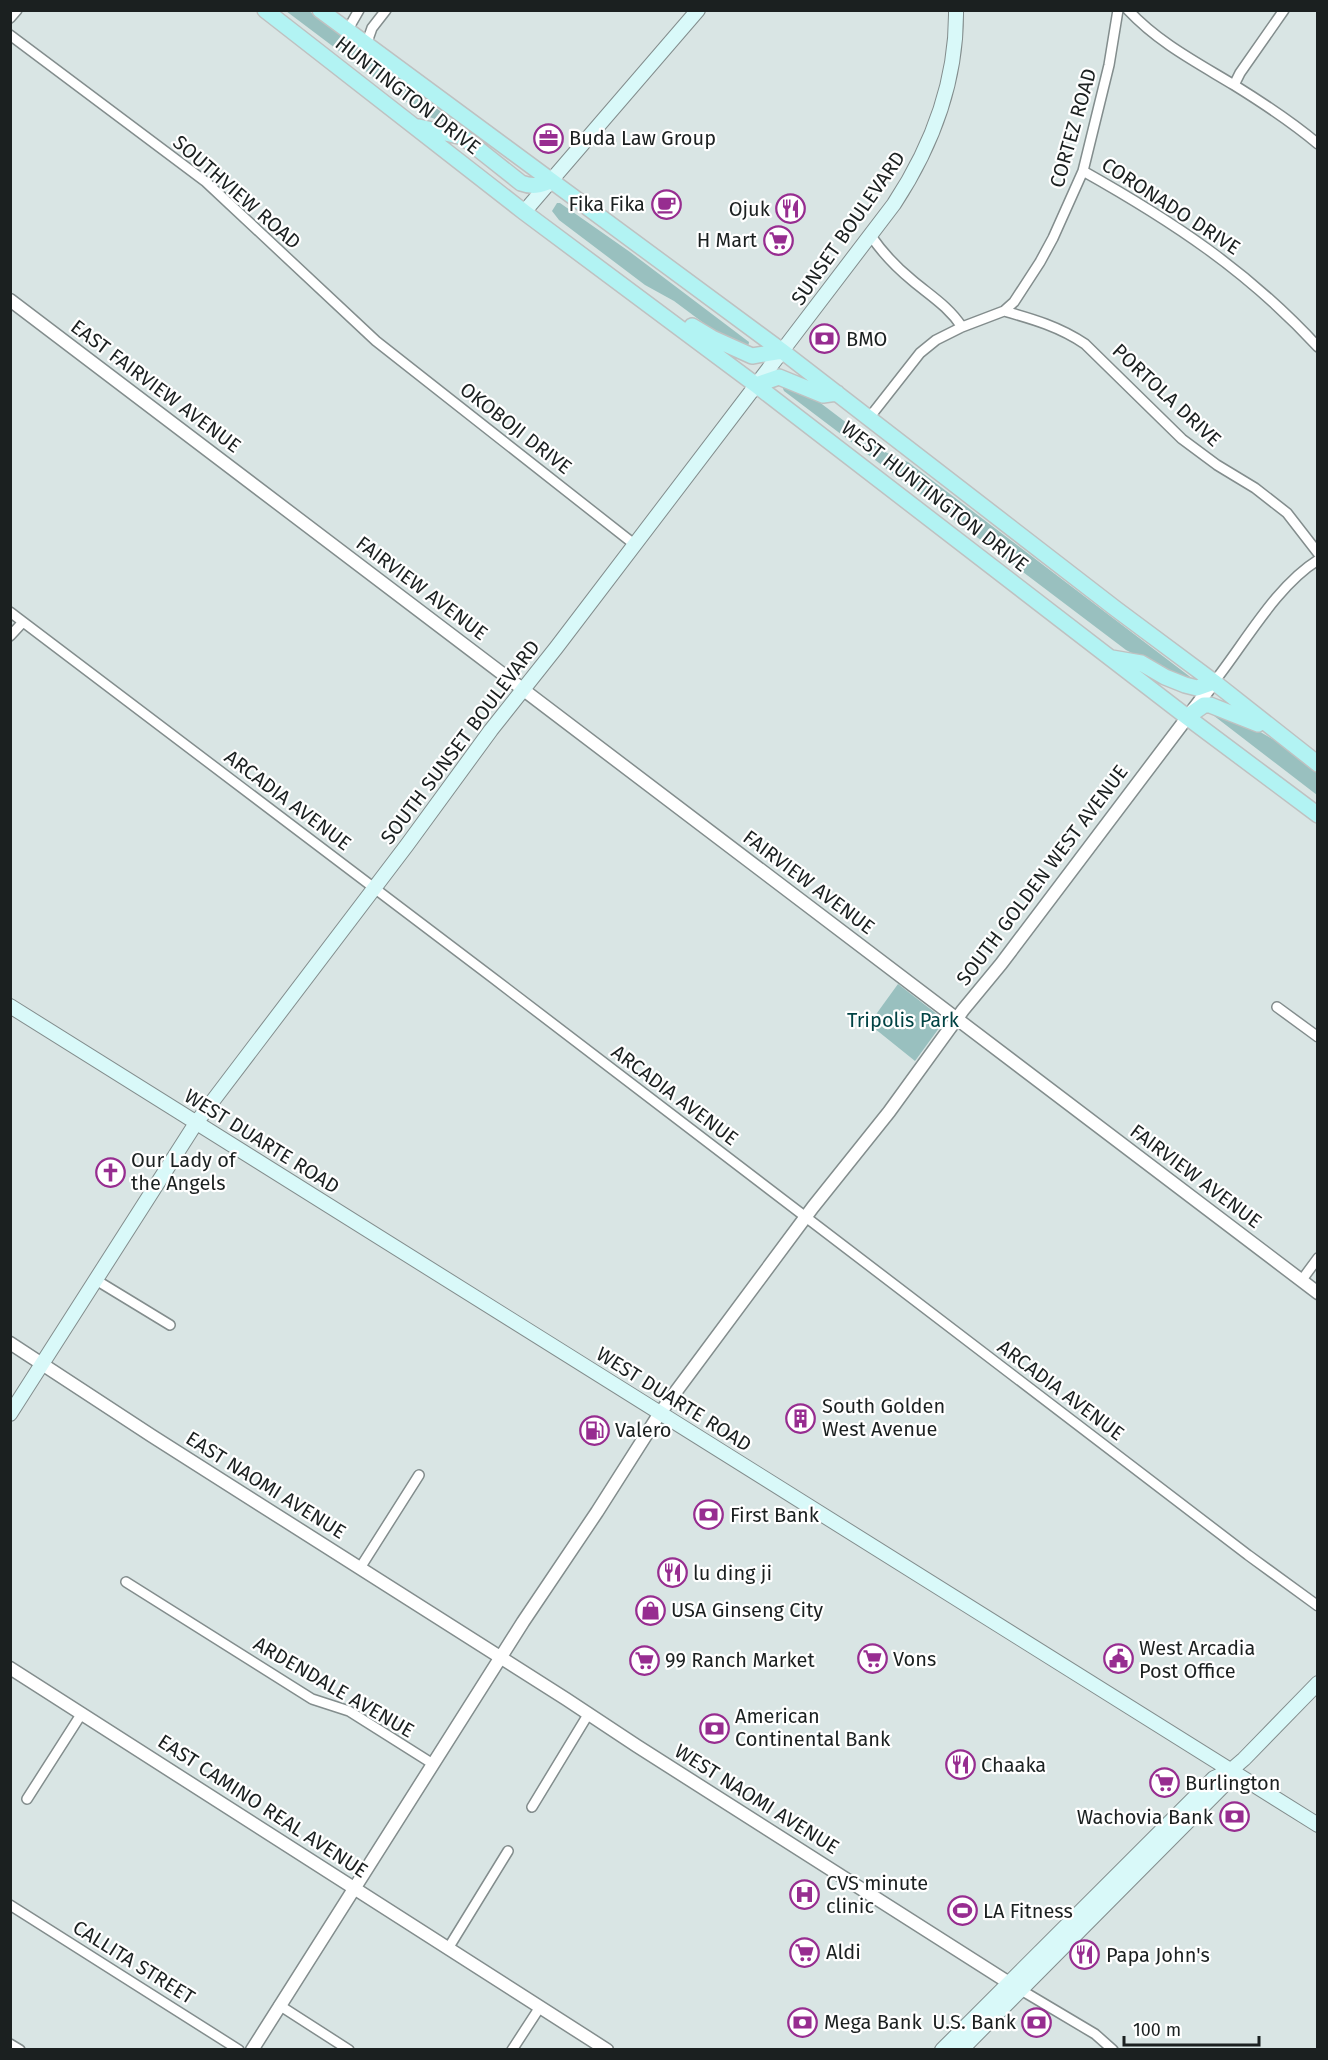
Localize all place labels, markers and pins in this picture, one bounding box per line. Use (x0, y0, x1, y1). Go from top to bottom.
office icon: Buda Law Group (532, 122, 564, 154)
place label: Buda Law Group (569, 126, 716, 150)
cafe icon: Fika Fika (650, 188, 682, 220)
place label: Fika Fika (569, 192, 645, 216)
restaurant icon: Ojuk (775, 193, 807, 225)
place label: Ojuk (729, 197, 771, 221)
supermarket icon: H Mart (762, 224, 794, 256)
place label: H Mart (697, 228, 758, 252)
bank icon: BMO (809, 323, 841, 355)
place label: BMO (846, 327, 887, 351)
place label: Our Lady of the Angels (131, 1148, 237, 1195)
church icon: Our Lady of the Angels (94, 1156, 126, 1188)
place label: South Golden West Avenue (822, 1394, 945, 1441)
building icon: South Golden West Avenue (785, 1402, 817, 1434)
fuel station icon: Valero (578, 1414, 610, 1446)
place label: Valero (615, 1418, 671, 1442)
bank icon: First Bank (693, 1499, 725, 1531)
place label: First Bank (730, 1503, 820, 1527)
restaurant icon: lu ding ji (656, 1557, 688, 1589)
place label: lu ding ji (693, 1561, 772, 1585)
shop icon: USA Ginseng City (634, 1594, 666, 1626)
place label: USA Ginseng City (671, 1598, 823, 1622)
place label: West Arcadia Post Office (1139, 1636, 1255, 1683)
supermarket icon: Vons (856, 1643, 888, 1675)
public building icon: West Arcadia Post Office (1102, 1643, 1134, 1675)
supermarket icon: 99 Ranch Market (628, 1644, 660, 1676)
place label: Vons (893, 1647, 936, 1671)
place label: 99 Ranch Market (665, 1648, 815, 1672)
place label: American Continental Bank (735, 1704, 891, 1751)
bank icon: American Continental Bank (698, 1712, 730, 1744)
restaurant icon: Chaaka (944, 1749, 976, 1781)
place label: Chaaka (981, 1753, 1046, 1777)
supermarket icon: Burlington (1148, 1767, 1180, 1799)
place label: Burlington (1185, 1771, 1280, 1795)
bank icon: Wachovia Bank (1218, 1801, 1250, 1833)
place label: Wachovia Bank (1077, 1805, 1214, 1829)
place label: CVS minute clinic (826, 1871, 928, 1918)
hospital icon: CVS minute clinic (789, 1879, 821, 1911)
sports icon: LA Fitness (946, 1895, 978, 1927)
place label: LA Fitness (983, 1899, 1073, 1923)
supermarket icon: Aldi (789, 1936, 821, 1968)
restaurant icon: Papa John's (1069, 1939, 1101, 1971)
place label: Aldi (826, 1940, 861, 1964)
place label: Papa John's (1106, 1943, 1210, 1967)
bank icon: Mega Bank (787, 2006, 819, 2038)
bank icon: U.S. Bank (1021, 2006, 1053, 2038)
place label: Mega Bank (824, 2010, 922, 2034)
place label: U.S. Bank (932, 2010, 1017, 2034)

